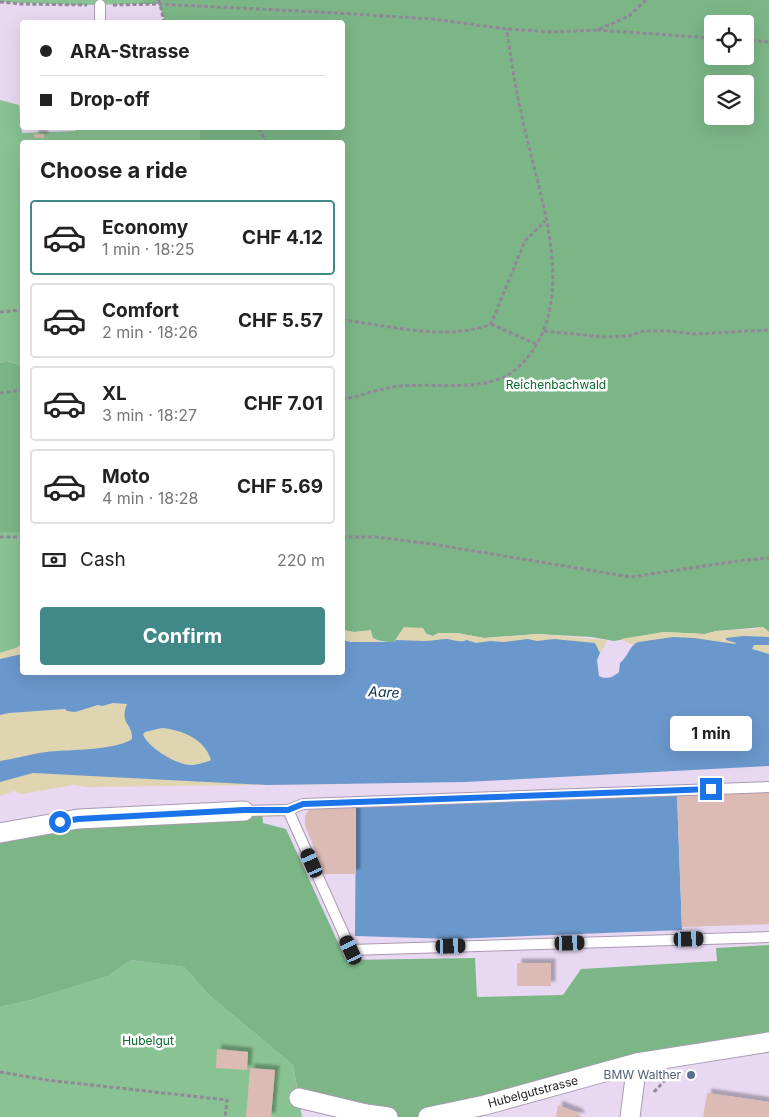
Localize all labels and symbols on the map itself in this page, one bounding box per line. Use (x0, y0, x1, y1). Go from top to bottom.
park label: Reichenbachwald (506, 377, 606, 392)
water label: Aare (367, 682, 400, 701)
callout: 1 min (670, 716, 752, 752)
route end (700, 778, 722, 800)
route start (49, 811, 71, 833)
car (299, 846, 324, 880)
car (673, 931, 704, 947)
car (337, 933, 364, 967)
car (554, 935, 585, 951)
car (435, 938, 466, 954)
park label: Hubelgut (122, 1033, 174, 1048)
place label: BMW Walther (604, 1067, 681, 1082)
marker: BMW Walther (685, 1069, 697, 1081)
street label: Hubelgutstrasse (486, 1072, 580, 1111)

